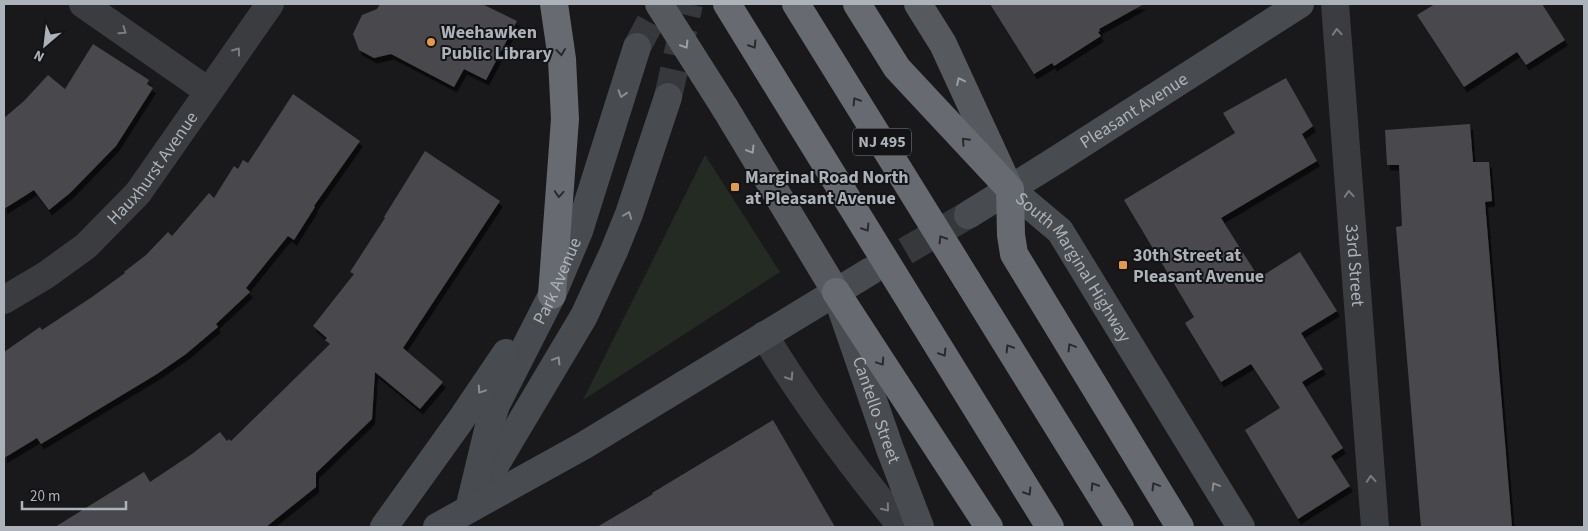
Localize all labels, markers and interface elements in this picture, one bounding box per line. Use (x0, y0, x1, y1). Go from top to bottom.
north arrow (20, 20, 70, 70)
place label: Weehawken Public Library (441, 20, 552, 66)
one-way arrow (117, 25, 127, 34)
one-way arrow (1332, 28, 1343, 36)
marker: Weehawken Public Library (425, 36, 437, 48)
one-way arrow (679, 40, 689, 49)
one-way arrow (746, 40, 756, 49)
text: N (31, 45, 48, 67)
one-way arrow (231, 47, 240, 57)
one-way arrow (555, 48, 566, 56)
street label: Pleasant Avenue (1075, 66, 1193, 155)
one-way arrow (956, 77, 966, 86)
one-way arrow (618, 89, 628, 97)
one-way arrow (853, 97, 863, 106)
street label: Hauxhurst Avenue (101, 106, 204, 230)
road number: NJ 495 (853, 128, 911, 156)
one-way arrow (961, 137, 970, 146)
one-way arrow (744, 144, 754, 153)
place label: Marginal Road North at Pleasant Avenue (745, 165, 909, 211)
marker: Marginal Road North at Pleasant Avenue (729, 181, 741, 193)
street label: South Marginal Highway (1010, 186, 1138, 347)
one-way arrow (1344, 190, 1355, 198)
one-way arrow (554, 191, 565, 199)
one-way arrow (622, 211, 633, 220)
one-way arrow (859, 223, 869, 232)
street label: 33rd Street (1339, 223, 1371, 307)
street label: Park Avenue (527, 233, 587, 329)
one-way arrow (938, 235, 948, 244)
place label: 30th Street at Pleasant Avenue (1133, 243, 1264, 289)
marker: 30th Street at Pleasant Avenue (1117, 259, 1129, 271)
one-way arrow (1067, 343, 1077, 352)
one-way arrow (1005, 344, 1015, 353)
one-way arrow (937, 348, 946, 357)
street label: Cantello Street (846, 353, 907, 467)
one-way arrow (875, 356, 884, 366)
one-way arrow (550, 357, 560, 366)
one-way arrow (784, 371, 793, 380)
one-way arrow (478, 384, 487, 394)
one-way arrow (1366, 474, 1377, 482)
scale bar (22, 478, 126, 510)
one-way arrow (1091, 482, 1101, 491)
one-way arrow (1152, 482, 1161, 491)
one-way arrow (1212, 482, 1222, 491)
text: 20 m (30, 486, 60, 507)
one-way arrow (1022, 486, 1032, 495)
one-way arrow (881, 502, 890, 511)

